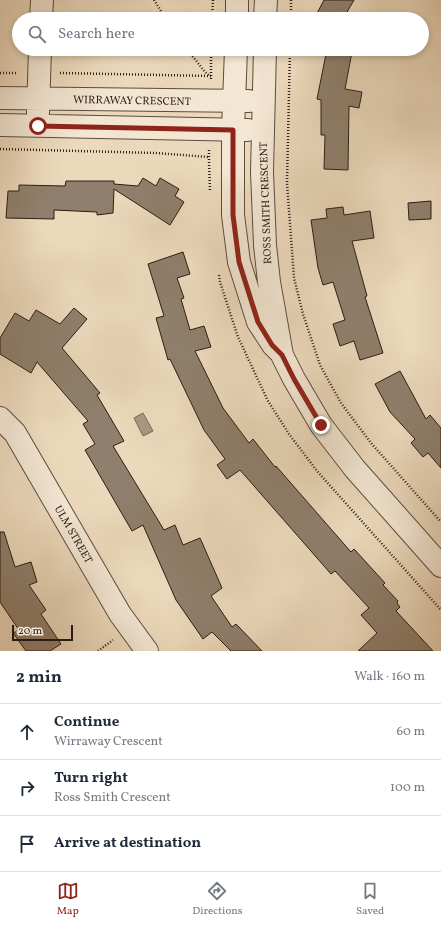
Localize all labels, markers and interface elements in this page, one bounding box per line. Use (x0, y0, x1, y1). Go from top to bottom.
search box (12, 12, 429, 56)
icon: search (26, 23, 48, 45)
text: Search here (58, 24, 135, 45)
street label: WIRRAWAY CRESCENT (73, 93, 192, 110)
route start (29, 117, 47, 135)
street label: ROSS SMITH CRESCENT (257, 141, 276, 264)
route end (312, 416, 330, 434)
street label: ULM STREET (50, 503, 96, 567)
scale bar (12, 623, 73, 642)
text: 20 m (18, 624, 42, 639)
text: 2 min (16, 666, 62, 689)
text: Walk · 160 m (354, 668, 425, 686)
text: Continue (54, 712, 119, 733)
icon: ahead (16, 721, 38, 743)
text: 60 m (397, 723, 425, 741)
text: Wirraway Crescent (54, 733, 163, 751)
text: Turn right (54, 768, 128, 789)
icon: right (16, 777, 38, 799)
text: 100 m (390, 779, 425, 797)
text: Ross Smith Crescent (54, 789, 171, 807)
icon: arrive (16, 833, 38, 855)
text: Arrive at destination (54, 833, 201, 854)
tab: Map (57, 880, 79, 919)
tab: Directions (192, 880, 243, 919)
tab: Saved (356, 880, 384, 919)

